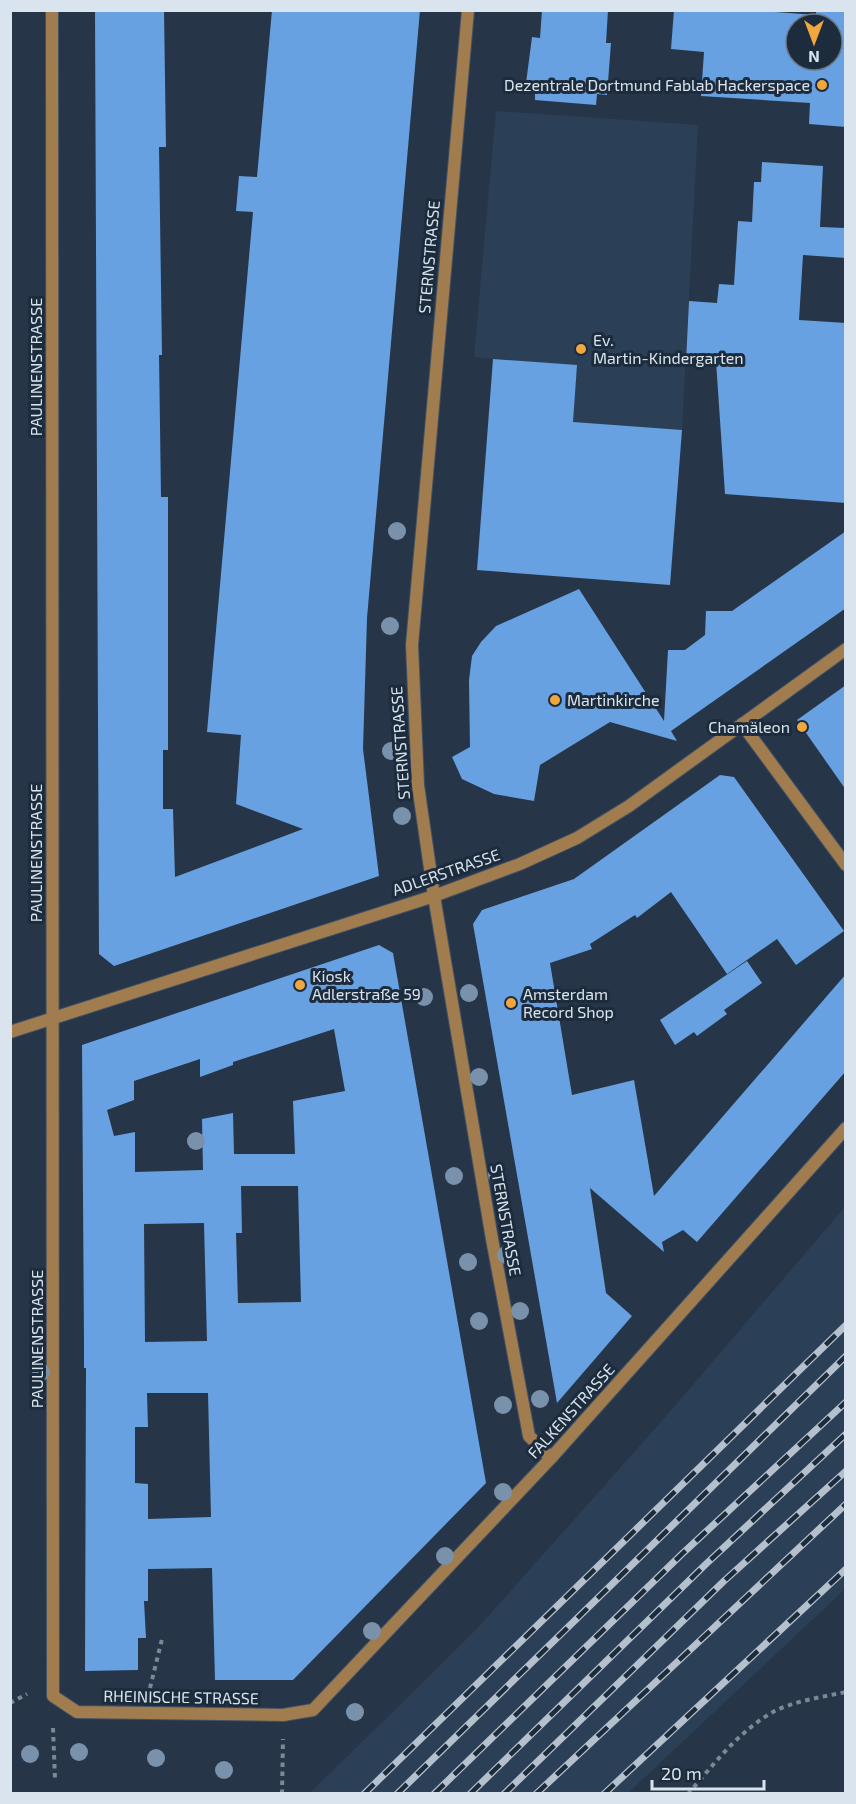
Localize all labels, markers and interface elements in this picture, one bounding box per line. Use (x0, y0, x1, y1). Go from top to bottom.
north arrow (784, 12, 844, 72)
text: N (808, 48, 820, 67)
place label: Dezentrale Dortmund Fablab Hackerspace (504, 75, 810, 94)
marker: Dezentrale Dortmund Fablab Hackerspace (815, 78, 829, 92)
street label: STERNSTRASSE (414, 200, 443, 314)
street label: PAULINENSTRASSE (26, 298, 45, 436)
place label: Ev. Martin-Kindergarten (593, 330, 744, 367)
marker: Ev. Martin-Kindergarten (574, 342, 588, 356)
street label: STERNSTRASSE (386, 686, 413, 800)
place label: Martinkirche (567, 690, 660, 709)
marker: Martinkirche (548, 693, 562, 707)
place label: Chamäleon (708, 717, 790, 736)
marker: Chamäleon (795, 720, 809, 734)
street label: PAULINENSTRASSE (26, 784, 45, 922)
street label: ADLERSTRASSE (389, 844, 502, 899)
place label: Kiosk Adlerstraße 59 (312, 966, 421, 1003)
marker: Kiosk Adlerstraße 59 (293, 978, 307, 992)
place label: Amsterdam Record Shop (523, 984, 614, 1021)
marker: Amsterdam Record Shop (504, 996, 518, 1010)
street label: STERNSTRASSE (487, 1162, 526, 1277)
street label: PAULINENSTRASSE (27, 1270, 46, 1408)
street label: FALKENSTRASSE (523, 1359, 618, 1462)
street label: RHEINISCHE STRASSE (103, 1686, 259, 1707)
scale bar (652, 1753, 764, 1791)
text: 20 m (661, 1762, 702, 1784)

